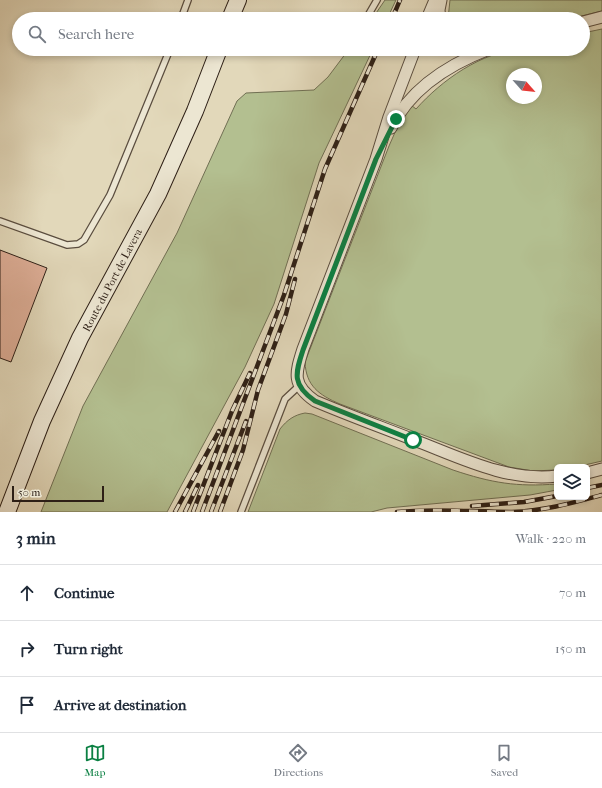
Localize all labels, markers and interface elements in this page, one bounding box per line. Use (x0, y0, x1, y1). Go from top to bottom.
search box (12, 12, 590, 56)
icon: search (26, 23, 48, 45)
text: Search here (58, 25, 134, 43)
north arrow (506, 68, 542, 104)
route end (387, 110, 405, 128)
street label: Route du Port de Lavera (80, 226, 145, 334)
route start (404, 431, 422, 449)
map controls (554, 464, 590, 500)
button: layers (554, 464, 590, 500)
scale bar (12, 484, 104, 503)
text: 50 m (18, 486, 40, 499)
text: 3 min (16, 528, 56, 548)
text: Walk · 220 m (515, 531, 586, 546)
icon: ahead (16, 582, 38, 604)
text: Continue (54, 584, 114, 602)
text: 70 m (559, 585, 586, 600)
icon: right (16, 638, 38, 660)
text: Turn right (54, 640, 123, 658)
text: 150 m (555, 641, 586, 656)
icon: arrive (16, 694, 38, 716)
text: Arrive at destination (54, 696, 186, 714)
tab: Map (84, 742, 106, 779)
tab: Directions (274, 742, 323, 779)
tab: Saved (491, 742, 518, 779)

